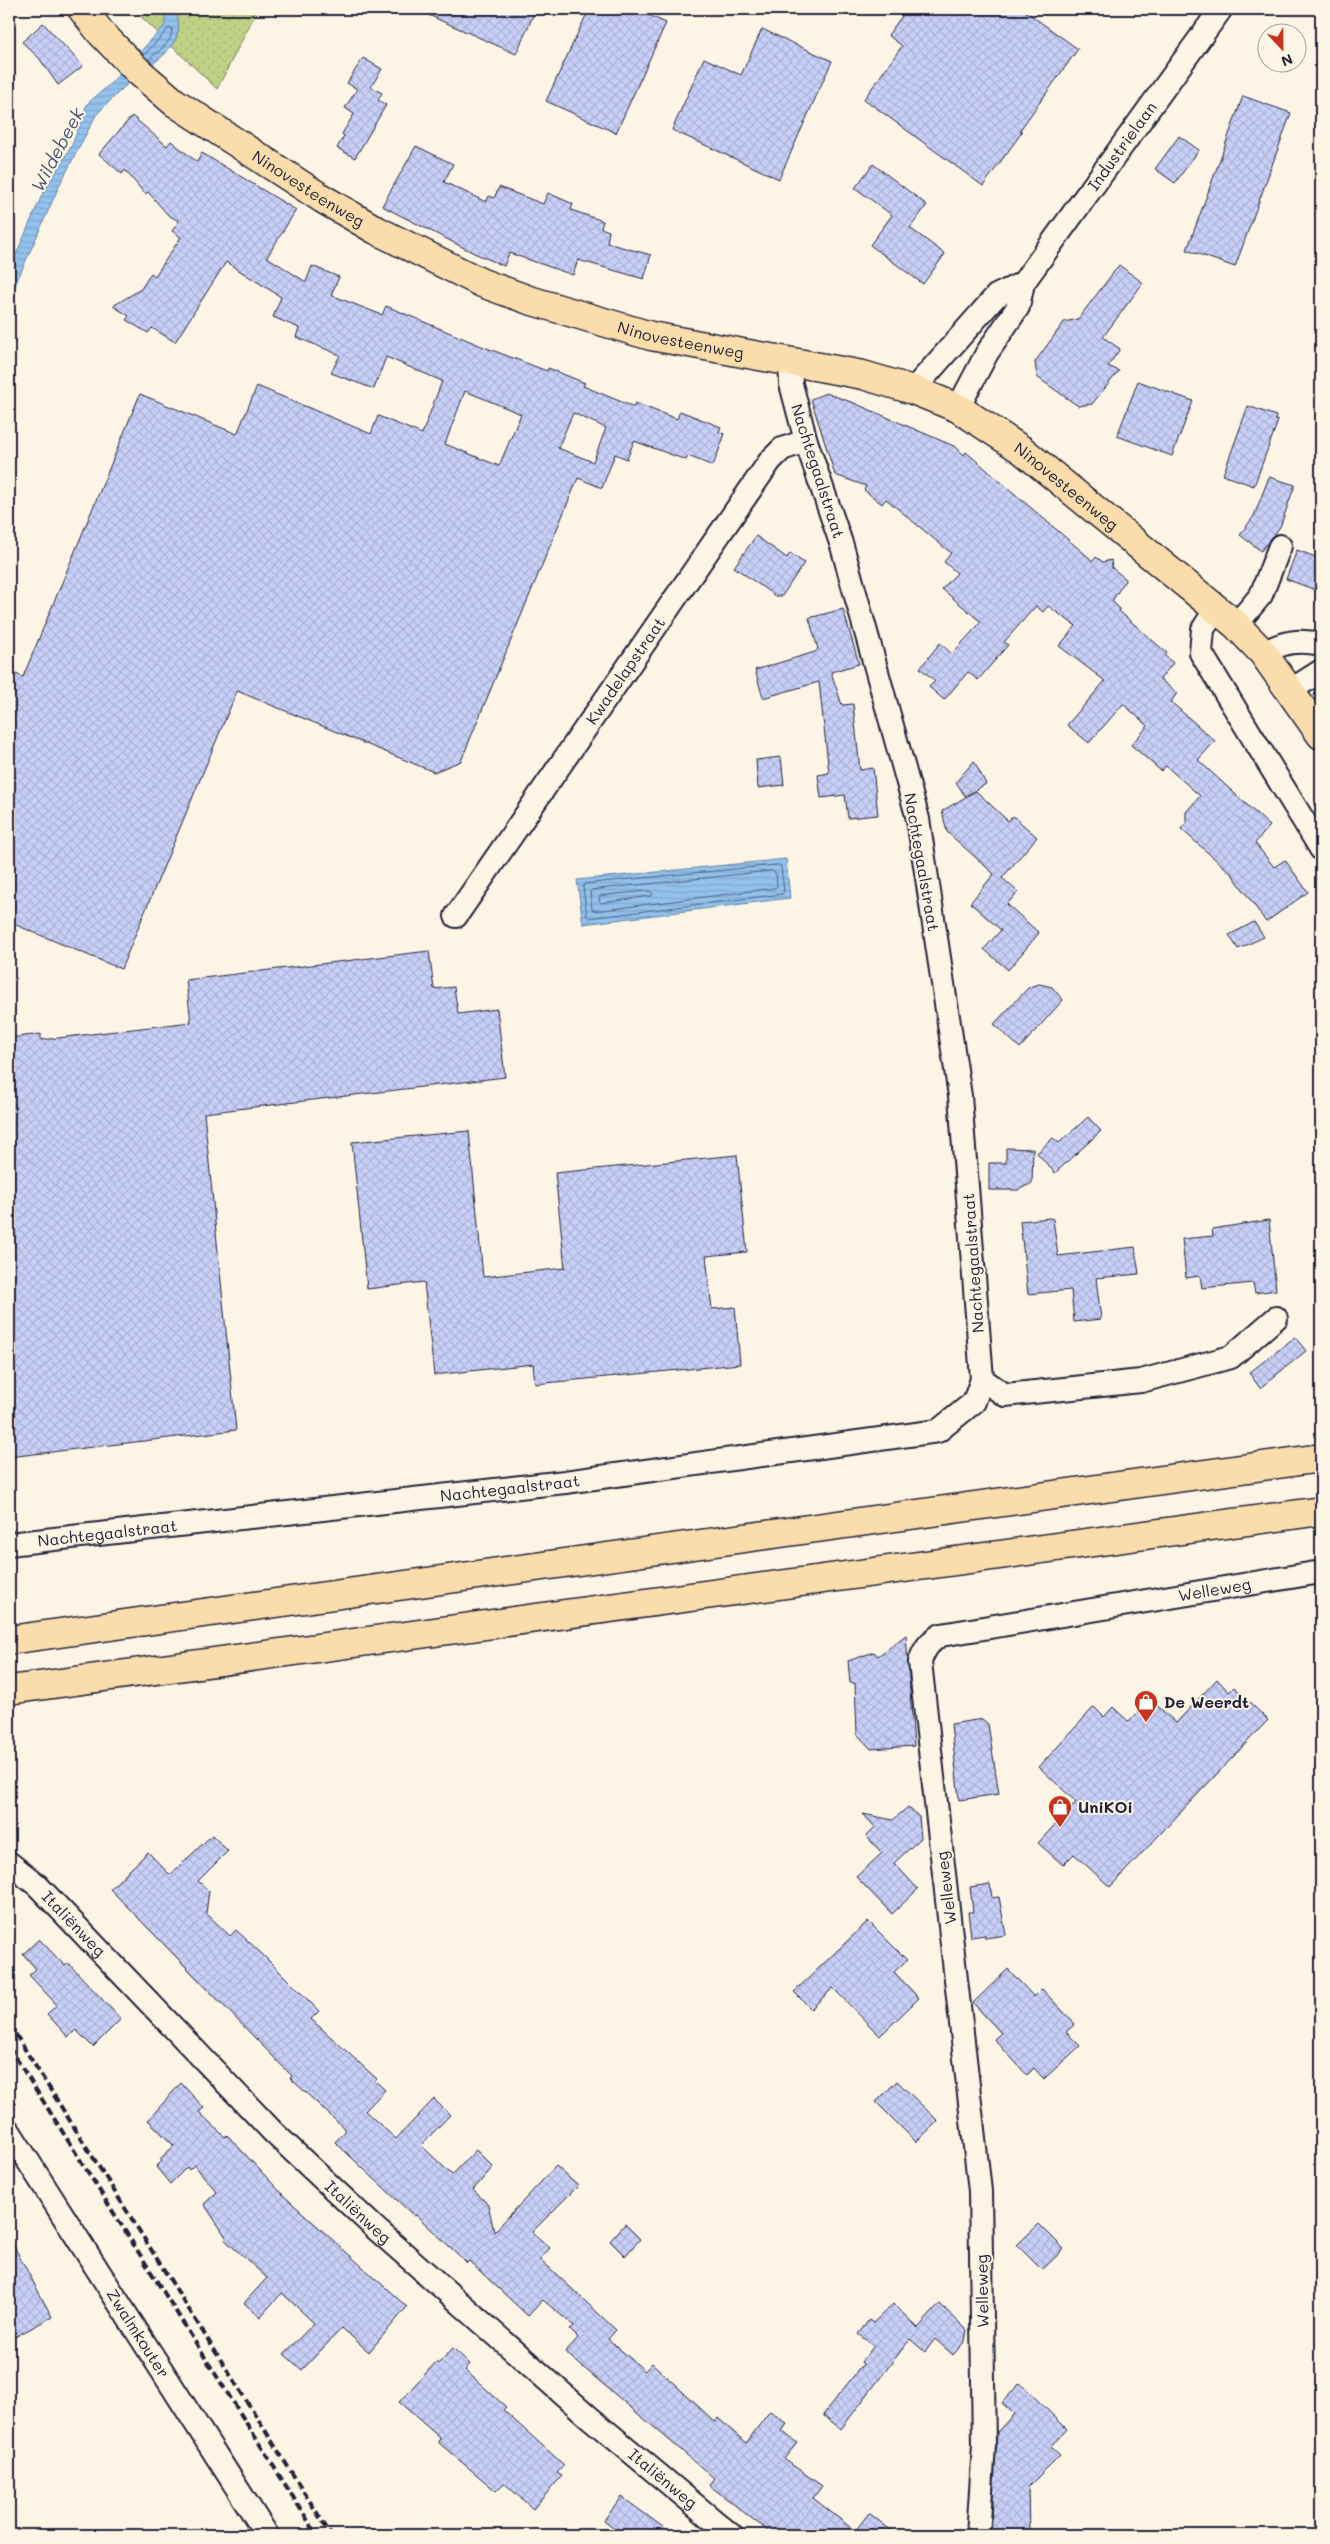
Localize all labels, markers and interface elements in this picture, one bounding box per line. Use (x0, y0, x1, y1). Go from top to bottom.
north arrow (1258, 22, 1308, 72)
text: N (1279, 50, 1296, 71)
street label: Industrielaan (1082, 97, 1161, 195)
water label: Wildebeek (25, 103, 89, 196)
street label: Ninovesteenweg (249, 145, 369, 231)
street label: Ninovesteenweg (615, 316, 746, 363)
street label: Nachtegaalstraat (787, 401, 850, 541)
street label: Ninovesteenweg (1011, 437, 1123, 535)
street label: Kwadelapstraat (580, 613, 669, 728)
street label: Nachtegaalstraat (900, 791, 945, 933)
street label: Nachtegaalstraat (957, 1192, 988, 1334)
street label: Nachtegaalstraat (439, 1469, 581, 1506)
street label: Nachtegaalstraat (36, 1514, 178, 1551)
street label: Welleweg (1176, 1573, 1252, 1606)
shop icon: De Weerdt (1133, 1689, 1159, 1723)
place label: De Weerdt (1164, 1691, 1249, 1712)
shop icon: UniKOi (1047, 1794, 1073, 1828)
place label: UniKOi (1078, 1796, 1133, 1817)
street label: Welleweg (931, 1850, 960, 1926)
street label: Italiënweg (38, 1886, 111, 1961)
street label: Italiënweg (321, 2175, 396, 2248)
street label: Welleweg (970, 2254, 993, 2328)
street label: Zwalmkouter (102, 2284, 175, 2382)
street label: Italiënweg (625, 2443, 702, 2513)

